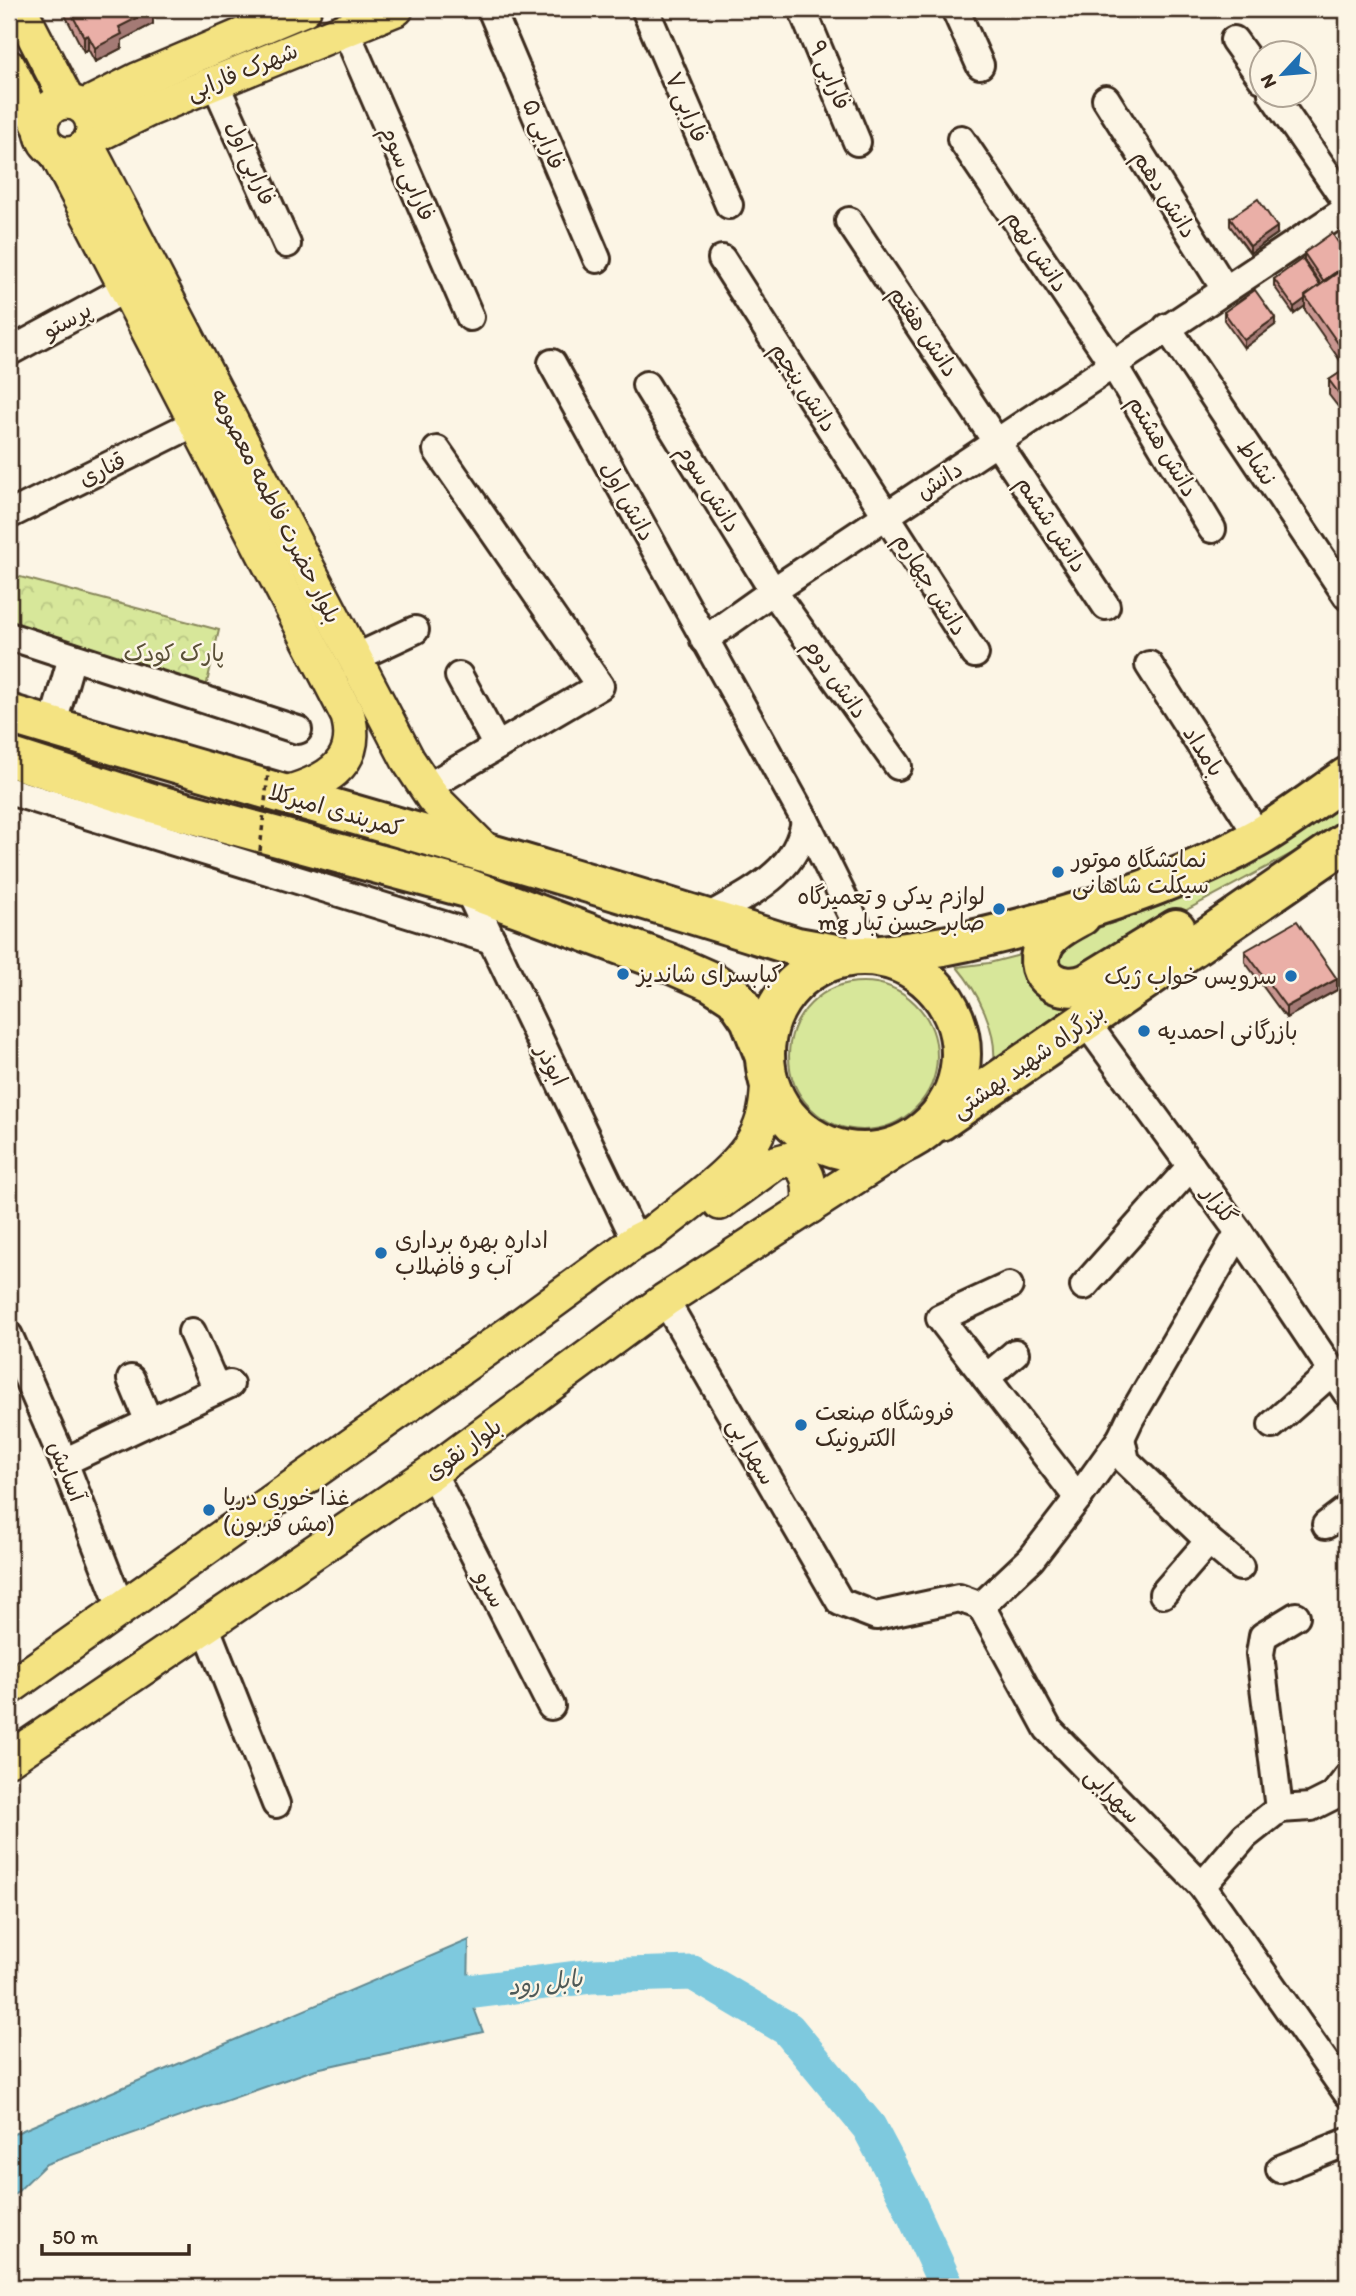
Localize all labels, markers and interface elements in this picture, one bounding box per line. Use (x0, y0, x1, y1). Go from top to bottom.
street label: شهرک فارابی (182, 36, 302, 107)
street label: فارابی ۹ (802, 36, 857, 114)
north arrow (1248, 38, 1318, 108)
street label: فارابی ۷ (659, 67, 714, 147)
text: N (1255, 70, 1281, 92)
street label: فارابی ۵ (516, 94, 571, 174)
street label: فارابی اول (219, 116, 282, 210)
street label: فارابی سوم (372, 121, 441, 226)
street label: دانش دهم (1124, 145, 1203, 245)
street label: دانش نهم (996, 205, 1074, 299)
street label: دانش هفتم (880, 280, 965, 384)
street label: پرستو (37, 295, 97, 346)
street label: دانش پنجم (761, 337, 843, 439)
street label: بلوار حضرت فاطمه معصومه (205, 384, 347, 628)
street label: دانش هشتم (1118, 390, 1204, 504)
street label: نشاط (1231, 433, 1283, 491)
street label: دانش سوم (668, 439, 747, 539)
street label: قناری (74, 446, 130, 492)
street label: دانش (910, 455, 968, 505)
street label: دانش اول (595, 456, 661, 546)
street label: دانش ششم (1007, 470, 1094, 580)
street label: دانش چهارم (885, 527, 974, 643)
street label: دانش دوم (795, 632, 874, 726)
park label: پارک کودک (124, 639, 225, 668)
street label: بامداد (1177, 720, 1231, 782)
street label: کمربندی امیرکلا (266, 777, 407, 843)
place label: نمایشگاه موتور سیکلت شاهانی (1070, 845, 1209, 900)
marker: نمایشگاه موتور سیکلت شاهانی (1050, 864, 1066, 880)
place label: لوازم یدکی و تعمیرگاه mg صابر حسن تبار (797, 882, 985, 936)
marker: لوازم یدکی و تعمیرگاه mg صابر حسن تبار (991, 901, 1007, 917)
place label: کبابسرای شاندیز (635, 960, 782, 988)
place label: سرویس خواب ژیک (1104, 962, 1277, 991)
marker: کبابسرای شاندیز (615, 966, 631, 982)
marker: سرویس خواب ژیک (1283, 968, 1299, 984)
street label: بزرگراه شهید بهشتی (946, 998, 1111, 1125)
place label: بازرگانی احمدیه (1158, 1017, 1298, 1046)
marker: بازرگانی احمدیه (1136, 1023, 1152, 1039)
street label: ابوذر (529, 1038, 574, 1090)
street label: گلزار (1195, 1179, 1243, 1230)
place label: اداره بهره برداری آب و فاضلاب (395, 1226, 548, 1280)
marker: اداره بهره برداری آب و فاضلاب (373, 1245, 389, 1261)
place label: فروشگاه صنعت الکترونیک (815, 1398, 954, 1453)
street label: بلوار نقوی (419, 1412, 507, 1486)
street label: سهرا بی (721, 1412, 782, 1490)
marker: فروشگاه صنعت الکترونیک (793, 1417, 809, 1433)
street label: آسایش (42, 1437, 92, 1507)
place label: غذا خوری دریا (مش قربون) (223, 1483, 350, 1538)
marker: غذا خوری دریا (مش قربون) (201, 1502, 217, 1518)
street label: سرو (469, 1565, 512, 1613)
street label: سهرابی (1078, 1761, 1147, 1830)
water label: بابل رود (506, 1963, 585, 2002)
scale bar (42, 2212, 189, 2256)
text: 50 m (52, 2224, 99, 2249)

